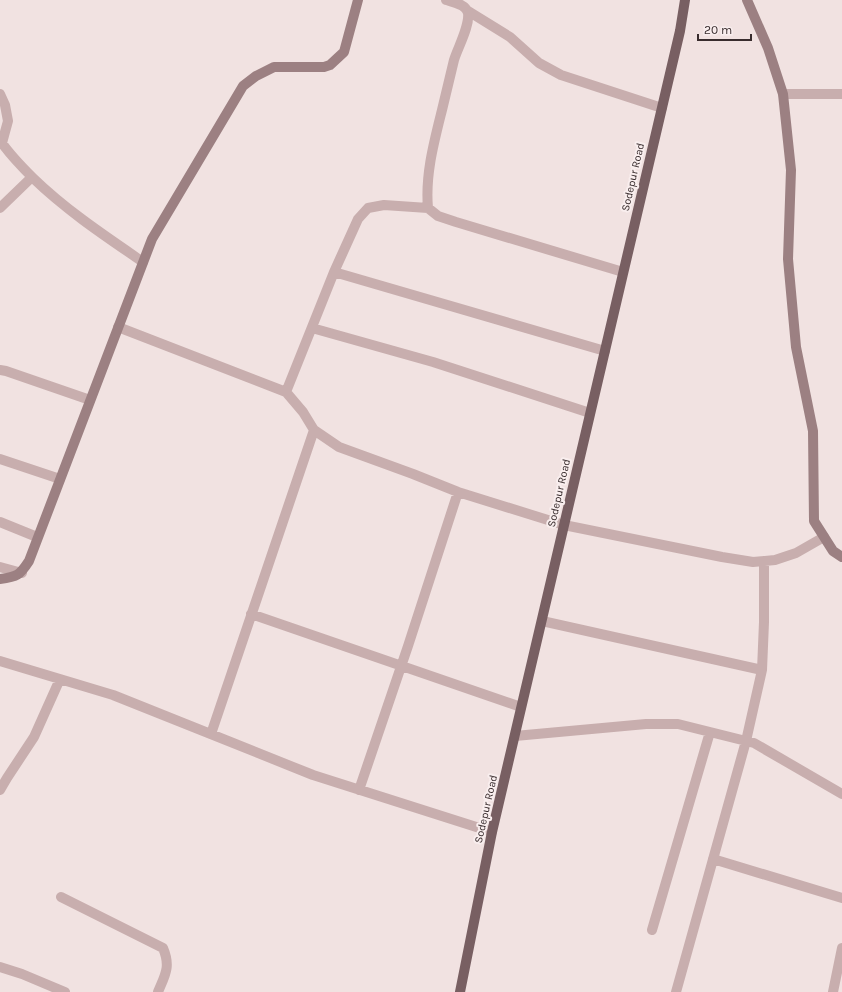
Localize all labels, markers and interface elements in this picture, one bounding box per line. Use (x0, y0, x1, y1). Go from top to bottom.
scale bar (698, 16, 751, 42)
text: 20 m (704, 23, 732, 37)
street label: Sodepur Road (619, 142, 647, 212)
street label: Sodepur Road (545, 458, 573, 528)
street label: Sodepur Road (472, 774, 500, 844)

